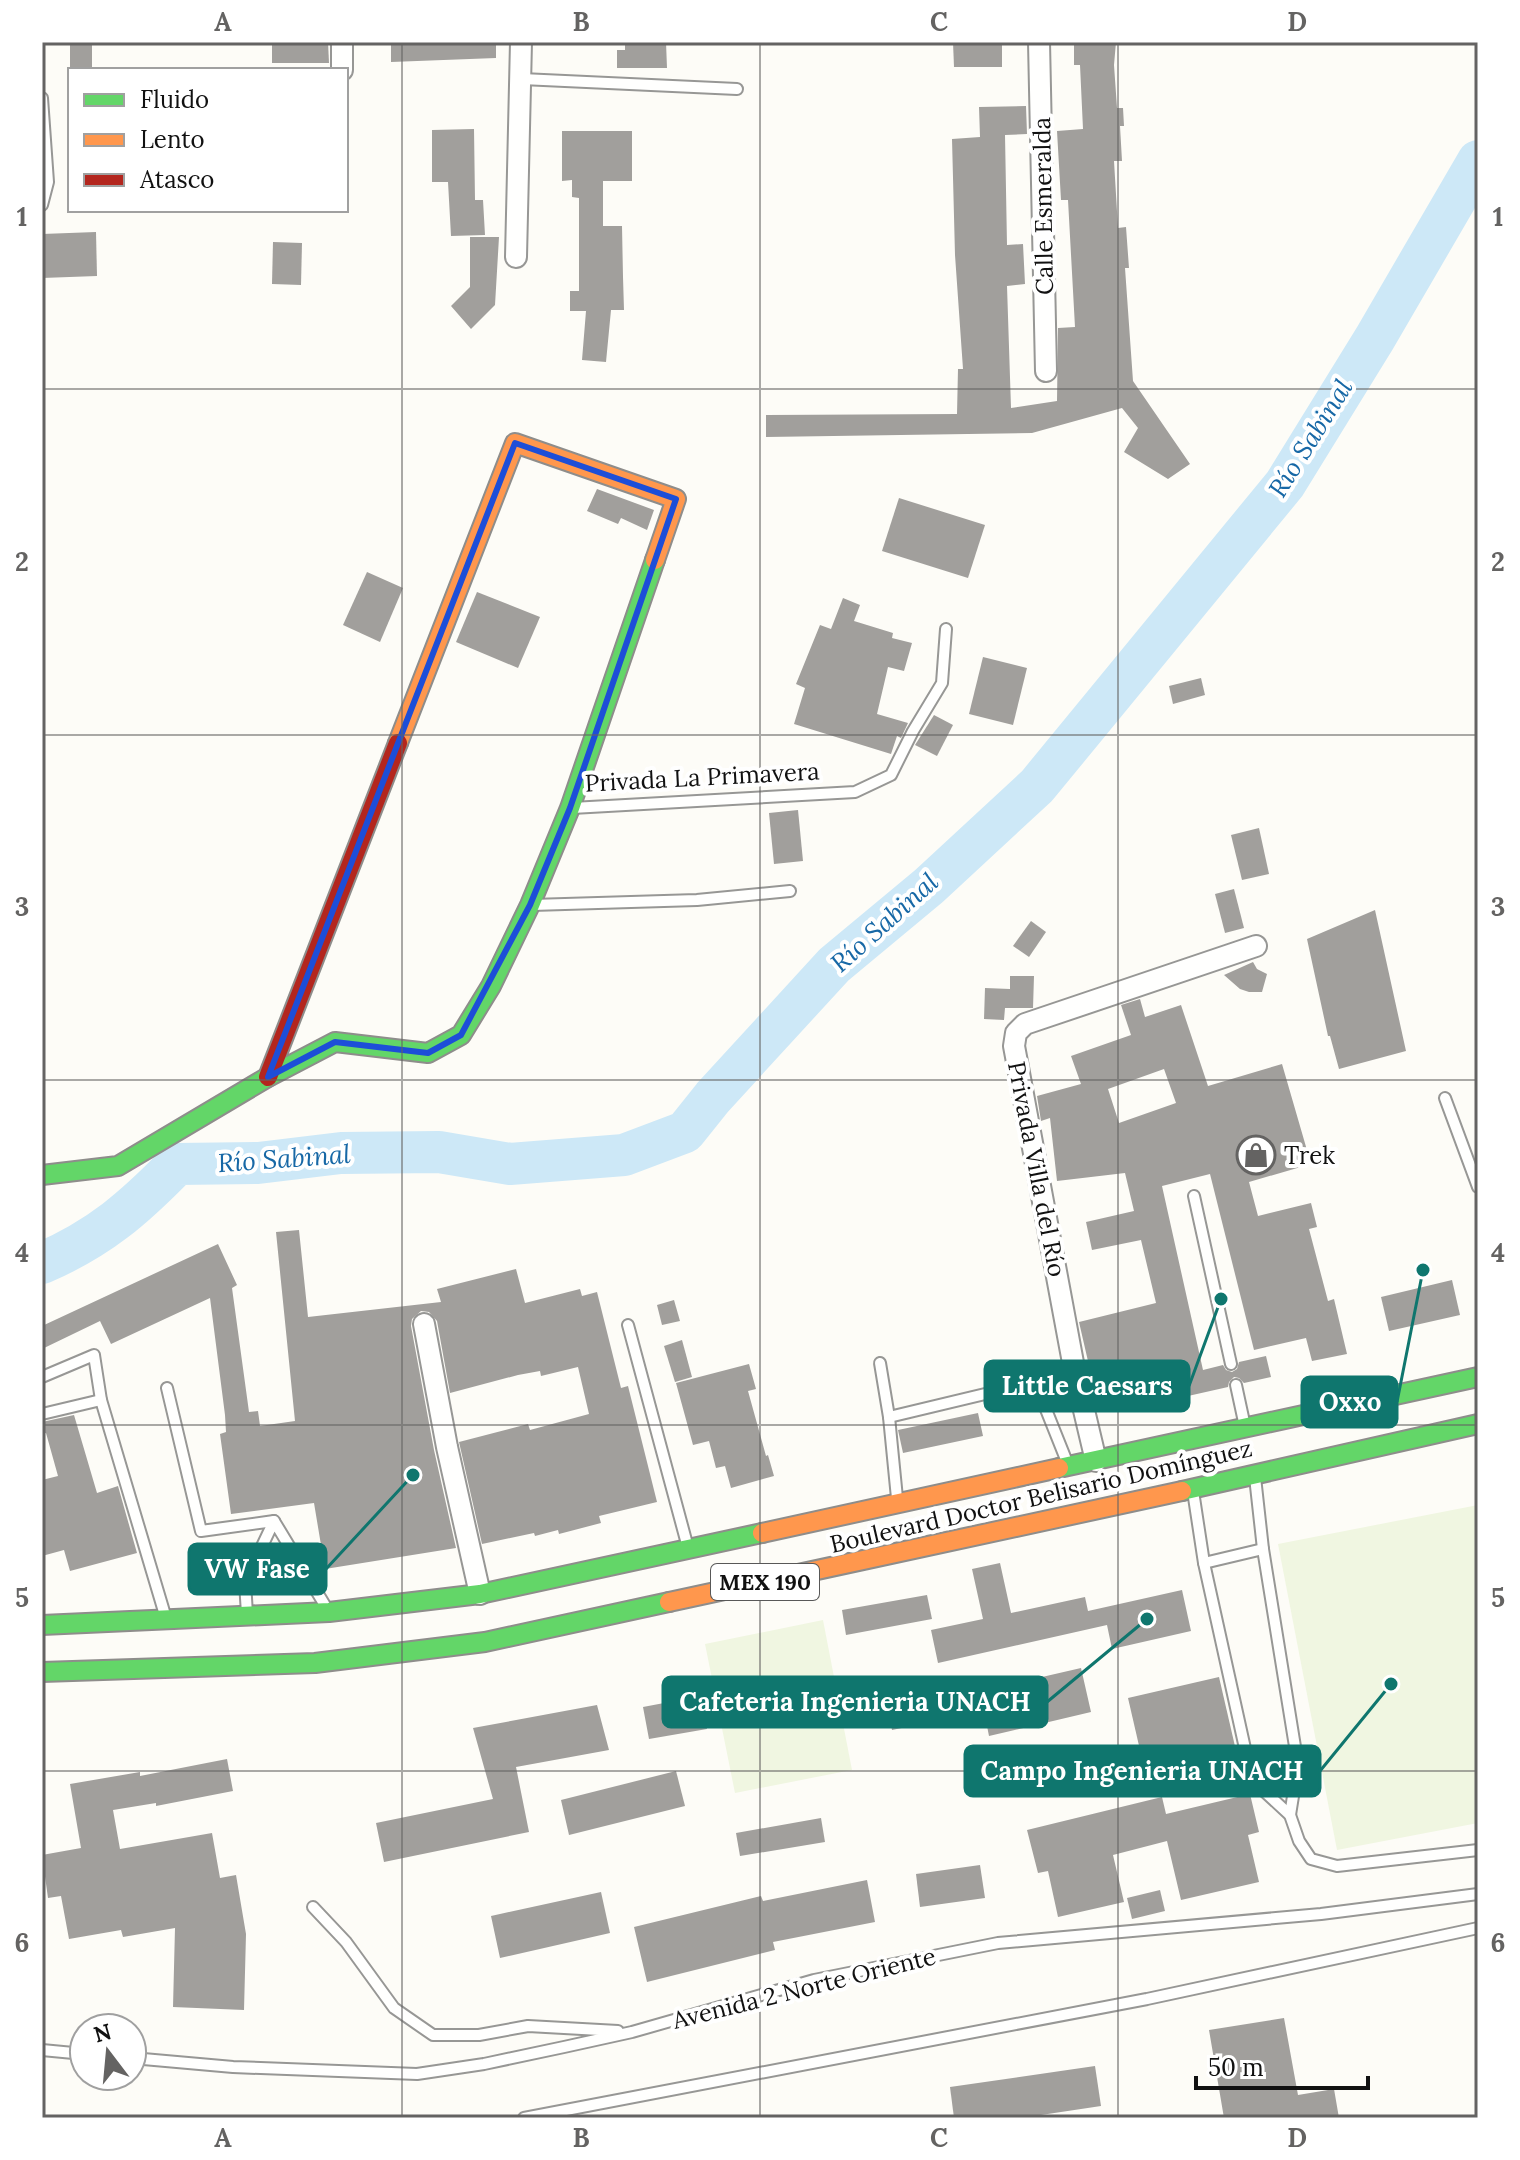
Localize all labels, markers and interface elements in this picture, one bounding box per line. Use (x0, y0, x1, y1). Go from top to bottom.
text: A (214, 5, 232, 38)
text: B (572, 5, 590, 38)
text: C (930, 5, 948, 38)
text: D (1287, 5, 1307, 38)
legend (68, 68, 348, 212)
text: Fluido (140, 84, 209, 115)
street label: Calle Esmeralda (1026, 117, 1060, 295)
text: Lento (140, 124, 205, 155)
text: Atasco (139, 164, 214, 195)
text: 1 (17, 200, 27, 233)
text: 1 (1493, 200, 1503, 233)
water label: Río Sabinal (1261, 372, 1360, 503)
text: 2 (15, 545, 29, 578)
text: 2 (1491, 545, 1505, 578)
street label: Privada La Primavera (584, 755, 820, 799)
water label: Río Sabinal (823, 865, 945, 979)
text: 3 (15, 890, 29, 923)
text: 3 (1491, 890, 1505, 923)
street label: Privada Villa del Río (1001, 1059, 1073, 1279)
shop icon: Trek (1235, 1134, 1277, 1176)
water label: Río Sabinal (216, 1137, 352, 1179)
place label: Trek (1284, 1140, 1335, 1171)
text: 4 (15, 1236, 29, 1269)
text: 4 (1491, 1236, 1505, 1269)
callout: Little Caesars (985, 1361, 1189, 1411)
text: Little Caesars (1001, 1369, 1173, 1402)
callout: Oxxo (1302, 1377, 1397, 1427)
text: Oxxo (1319, 1385, 1381, 1418)
street label: Boulevard Doctor Belisario Domínguez (827, 1432, 1255, 1560)
callout: VW Fase (189, 1544, 326, 1594)
text: VW Fase (204, 1552, 310, 1585)
road number: MEX 190 (711, 1564, 819, 1600)
text: 5 (15, 1581, 29, 1614)
text: 5 (1491, 1581, 1505, 1614)
callout: Cafeteria Ingenieria UNACH (663, 1677, 1047, 1727)
text: Cafeteria Ingenieria UNACH (679, 1685, 1031, 1718)
callout: Campo Ingenieria UNACH (965, 1746, 1320, 1796)
text: Campo Ingenieria UNACH (981, 1754, 1303, 1787)
text: 6 (15, 1926, 29, 1959)
text: 6 (1491, 1926, 1505, 1959)
street label: Avenida 2 Norte Oriente (668, 1940, 939, 2036)
north arrow (68, 2012, 148, 2092)
text: N (90, 2017, 115, 2049)
scale bar (1196, 2040, 1368, 2090)
text: 50 m (1208, 2052, 1264, 2083)
text: A (214, 2121, 232, 2154)
text: B (572, 2121, 590, 2154)
text: C (930, 2121, 948, 2154)
text: D (1287, 2121, 1307, 2154)

